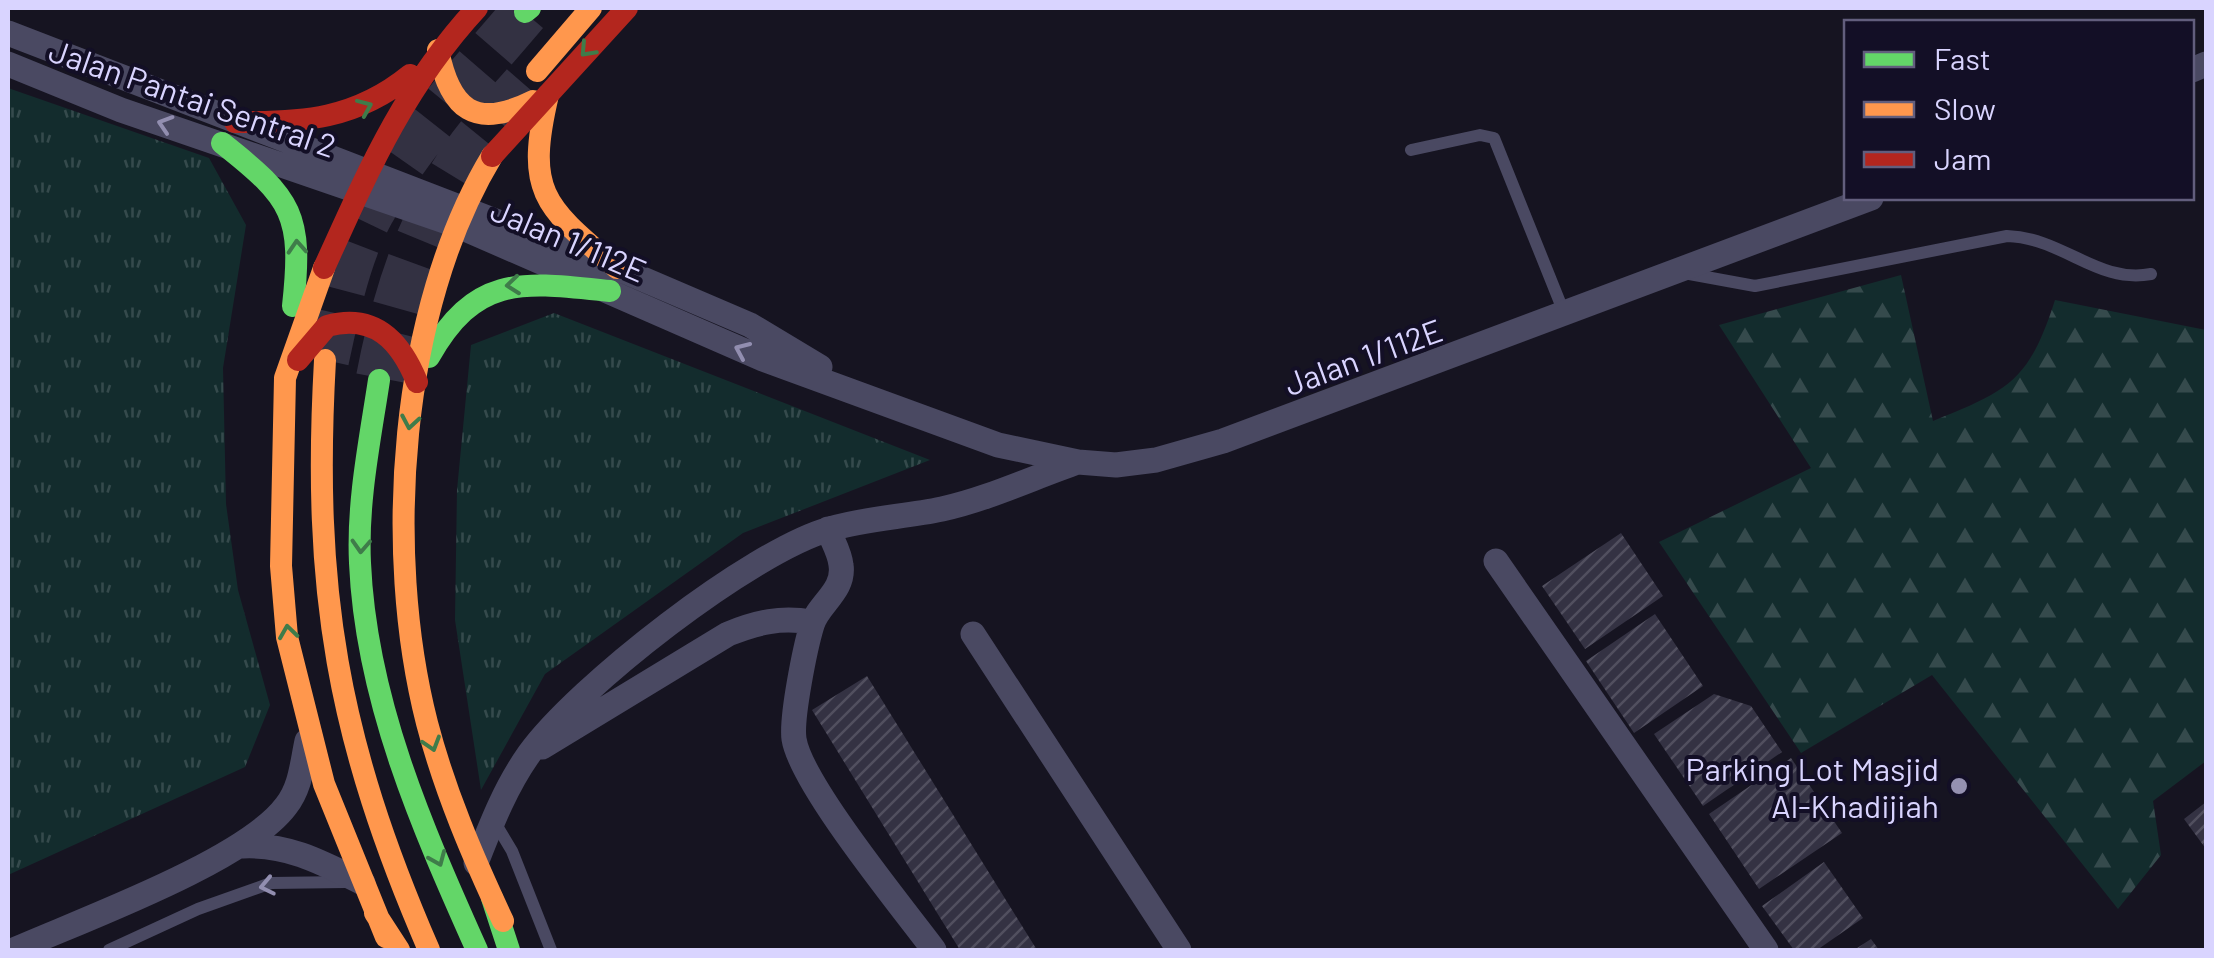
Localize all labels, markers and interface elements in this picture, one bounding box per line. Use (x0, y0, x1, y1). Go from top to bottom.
legend (1844, 20, 2194, 200)
street label: Jalan Pantai Sentral 2 (45, 30, 341, 164)
one-way arrow (581, 38, 599, 57)
text: Fast (1934, 40, 1991, 76)
text: Slow (1934, 90, 1996, 126)
one-way arrow (356, 99, 373, 119)
one-way arrow (157, 116, 174, 136)
text: Jam (1934, 140, 1991, 176)
street label: Jalan 1/112E (486, 189, 652, 289)
one-way arrow (287, 239, 308, 255)
one-way arrow (505, 274, 521, 295)
street label: Jalan 1/112E (1279, 310, 1447, 402)
one-way arrow (734, 342, 752, 362)
one-way arrow (401, 414, 422, 430)
one-way arrow (351, 538, 372, 554)
one-way arrow (278, 624, 299, 641)
one-way arrow (420, 734, 441, 751)
place label: Parking Lot Masjid Al-Khadijiah (1686, 749, 1939, 824)
marker: Parking Lot Masjid Al-Khadijiah (1948, 775, 1970, 797)
one-way arrow (426, 849, 446, 867)
one-way arrow (259, 875, 276, 896)

